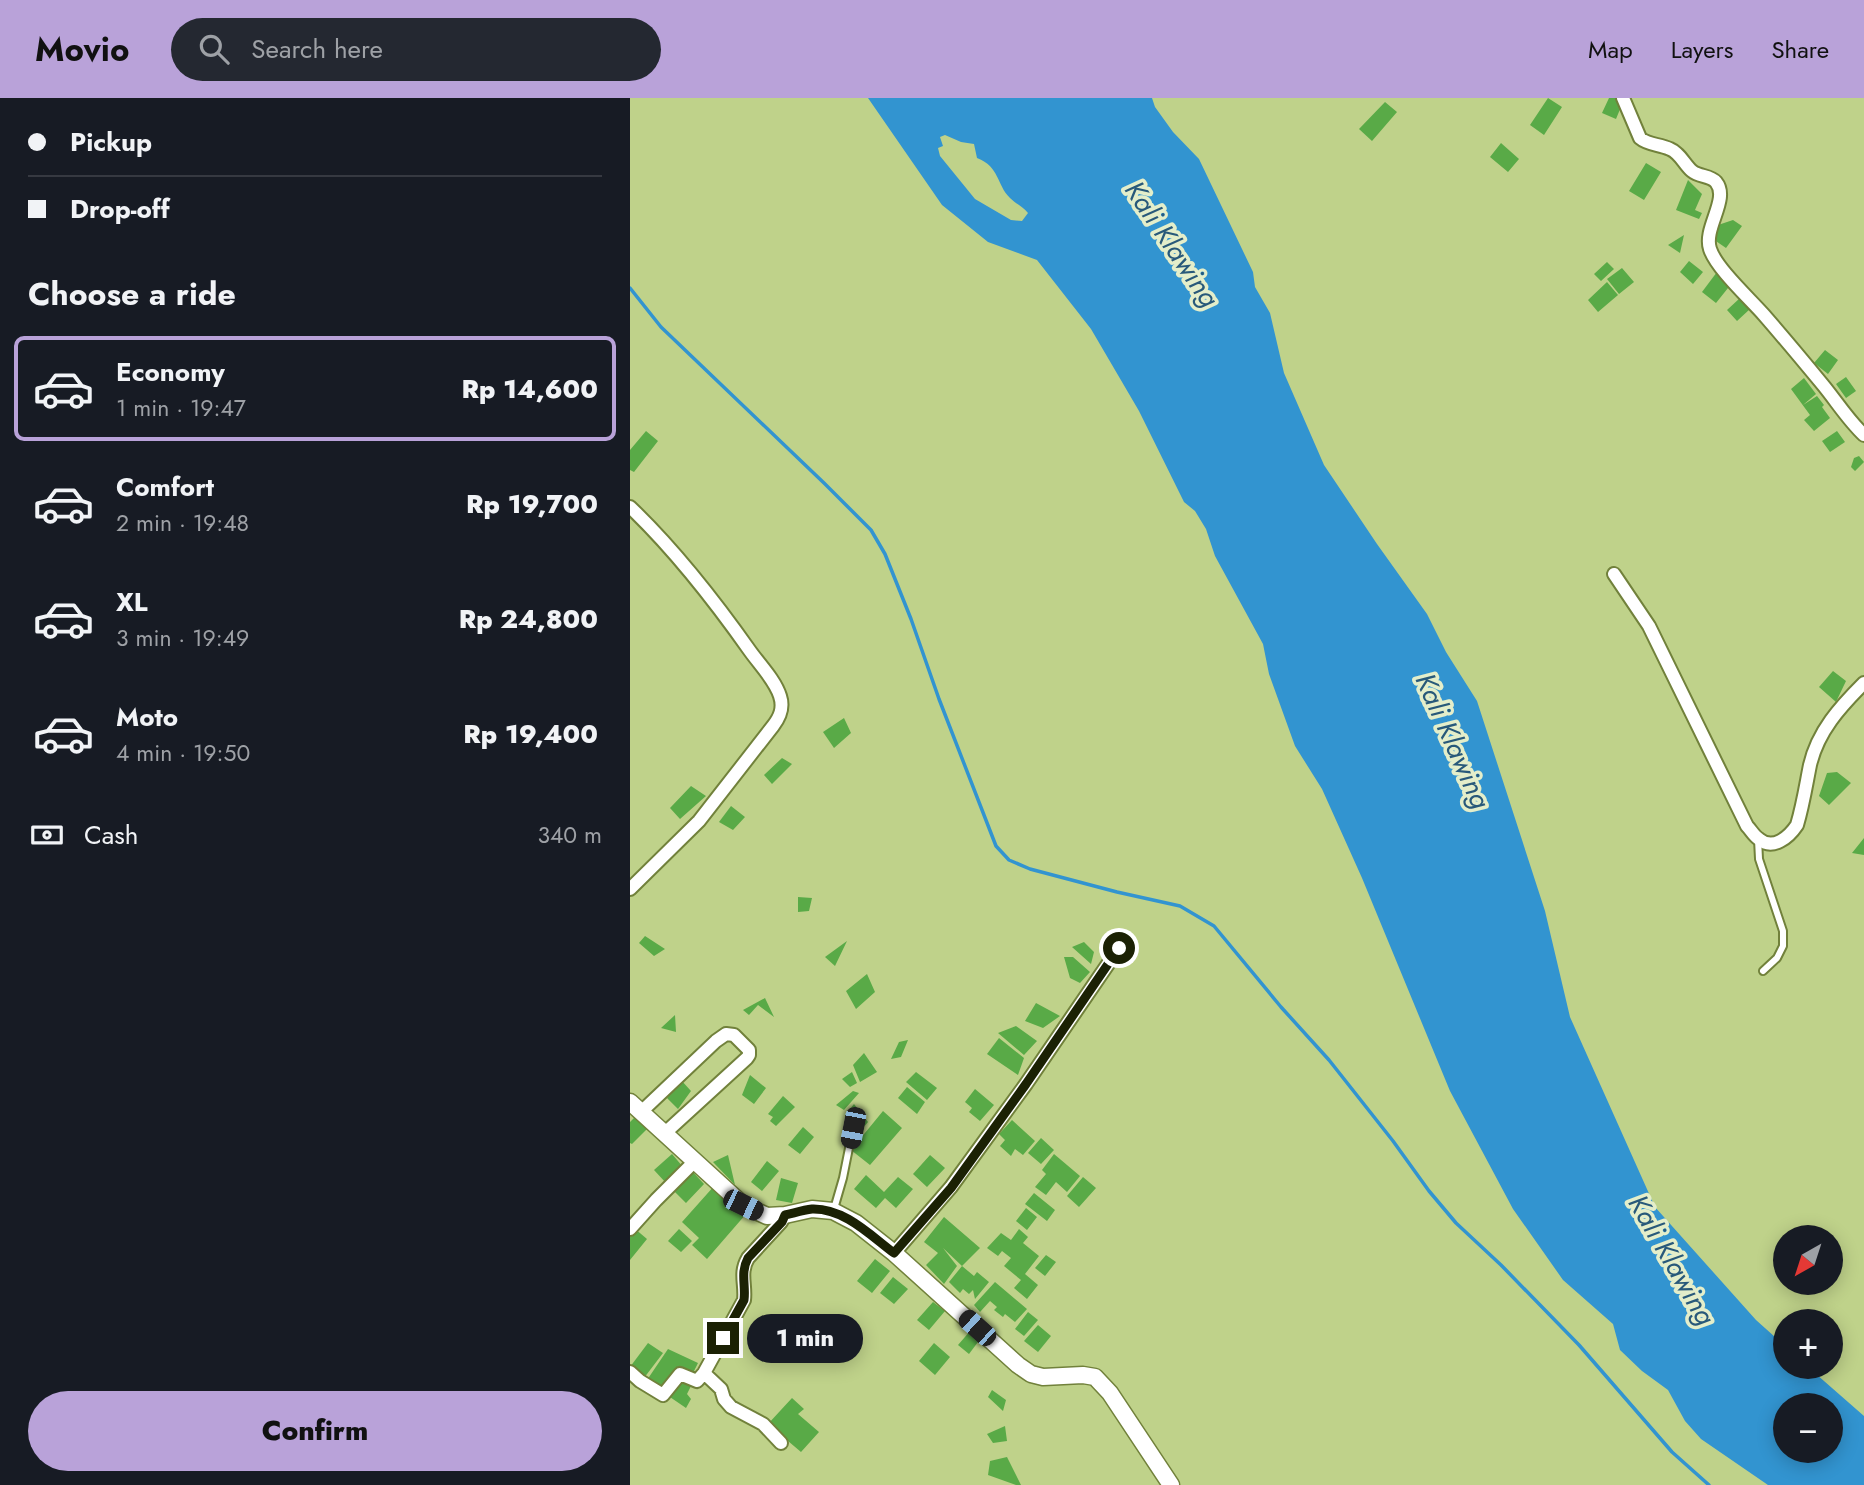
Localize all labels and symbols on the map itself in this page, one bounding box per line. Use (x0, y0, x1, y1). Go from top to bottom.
water label: Kali Klawing (1115, 173, 1230, 316)
water label: Kali Klawing (1405, 667, 1501, 816)
route start (1103, 932, 1135, 964)
car (839, 1105, 868, 1151)
car (720, 1186, 767, 1224)
water label: Kali Klawing (1618, 1187, 1726, 1333)
north arrow (1773, 1225, 1843, 1295)
car (955, 1306, 1000, 1350)
callout: 1 min (748, 1314, 863, 1362)
route end (707, 1322, 739, 1354)

